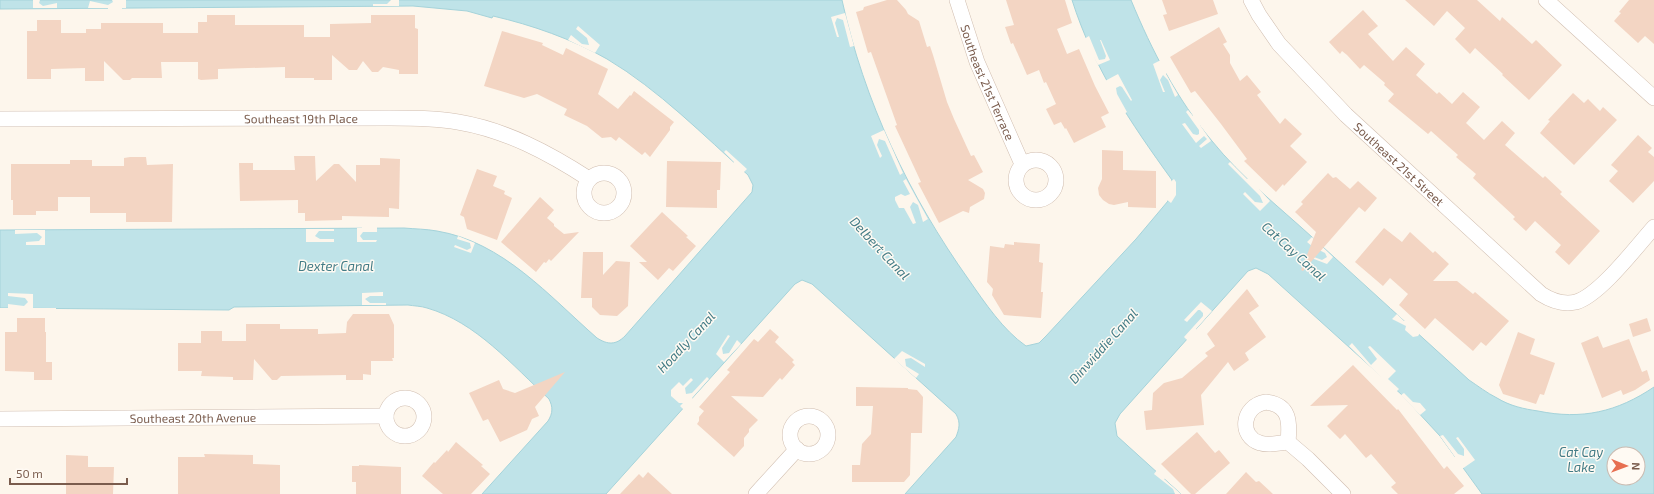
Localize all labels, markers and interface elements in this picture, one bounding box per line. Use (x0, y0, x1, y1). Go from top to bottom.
street label: Southeast 21st Terrace (958, 23, 1018, 142)
street label: Southeast 19th Place (244, 111, 358, 125)
street label: Southeast 21st Street (1351, 119, 1447, 209)
water label: Delbert Canal (847, 213, 913, 283)
water label: Cat Cay Canal (1259, 218, 1329, 284)
water label: Dexter Canal (298, 258, 374, 274)
water label: Dinwiddie Canal (1065, 305, 1141, 387)
water label: Hoadly Canal (654, 308, 719, 376)
street label: Southeast 20th Avenue (130, 410, 256, 425)
water label: Cat Cay Lake (1559, 444, 1603, 475)
north arrow (1606, 446, 1646, 486)
scale bar (10, 460, 127, 486)
text: N (1630, 462, 1643, 470)
text: 50 m (16, 466, 43, 480)

